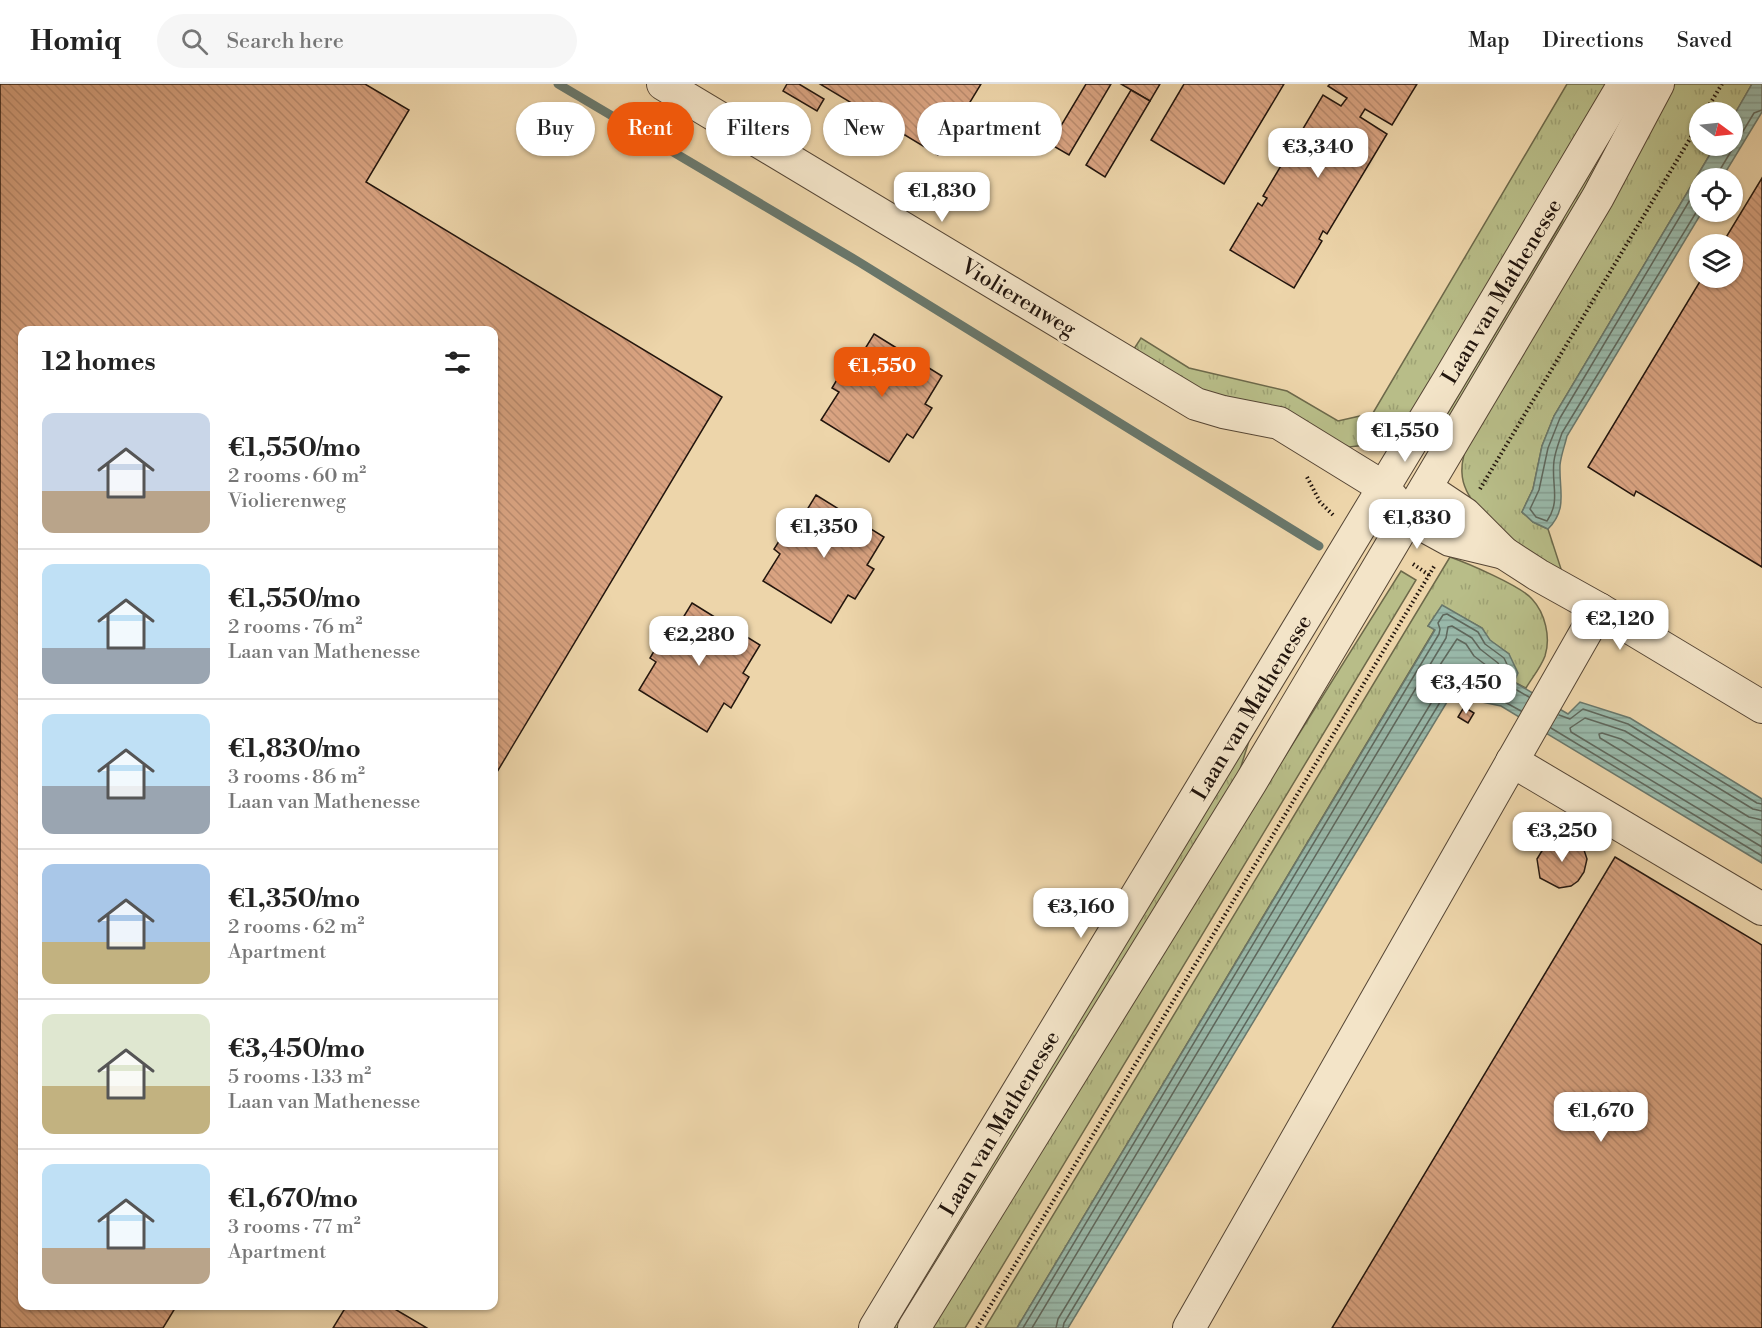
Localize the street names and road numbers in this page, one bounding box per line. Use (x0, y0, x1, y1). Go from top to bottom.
street label: Laan van Mathenesse (1436, 194, 1568, 389)
street label: Violierenweg (955, 253, 1081, 344)
street label: Laan van Mathenesse (1186, 610, 1318, 805)
street label: Laan van Mathenesse (934, 1026, 1066, 1221)

